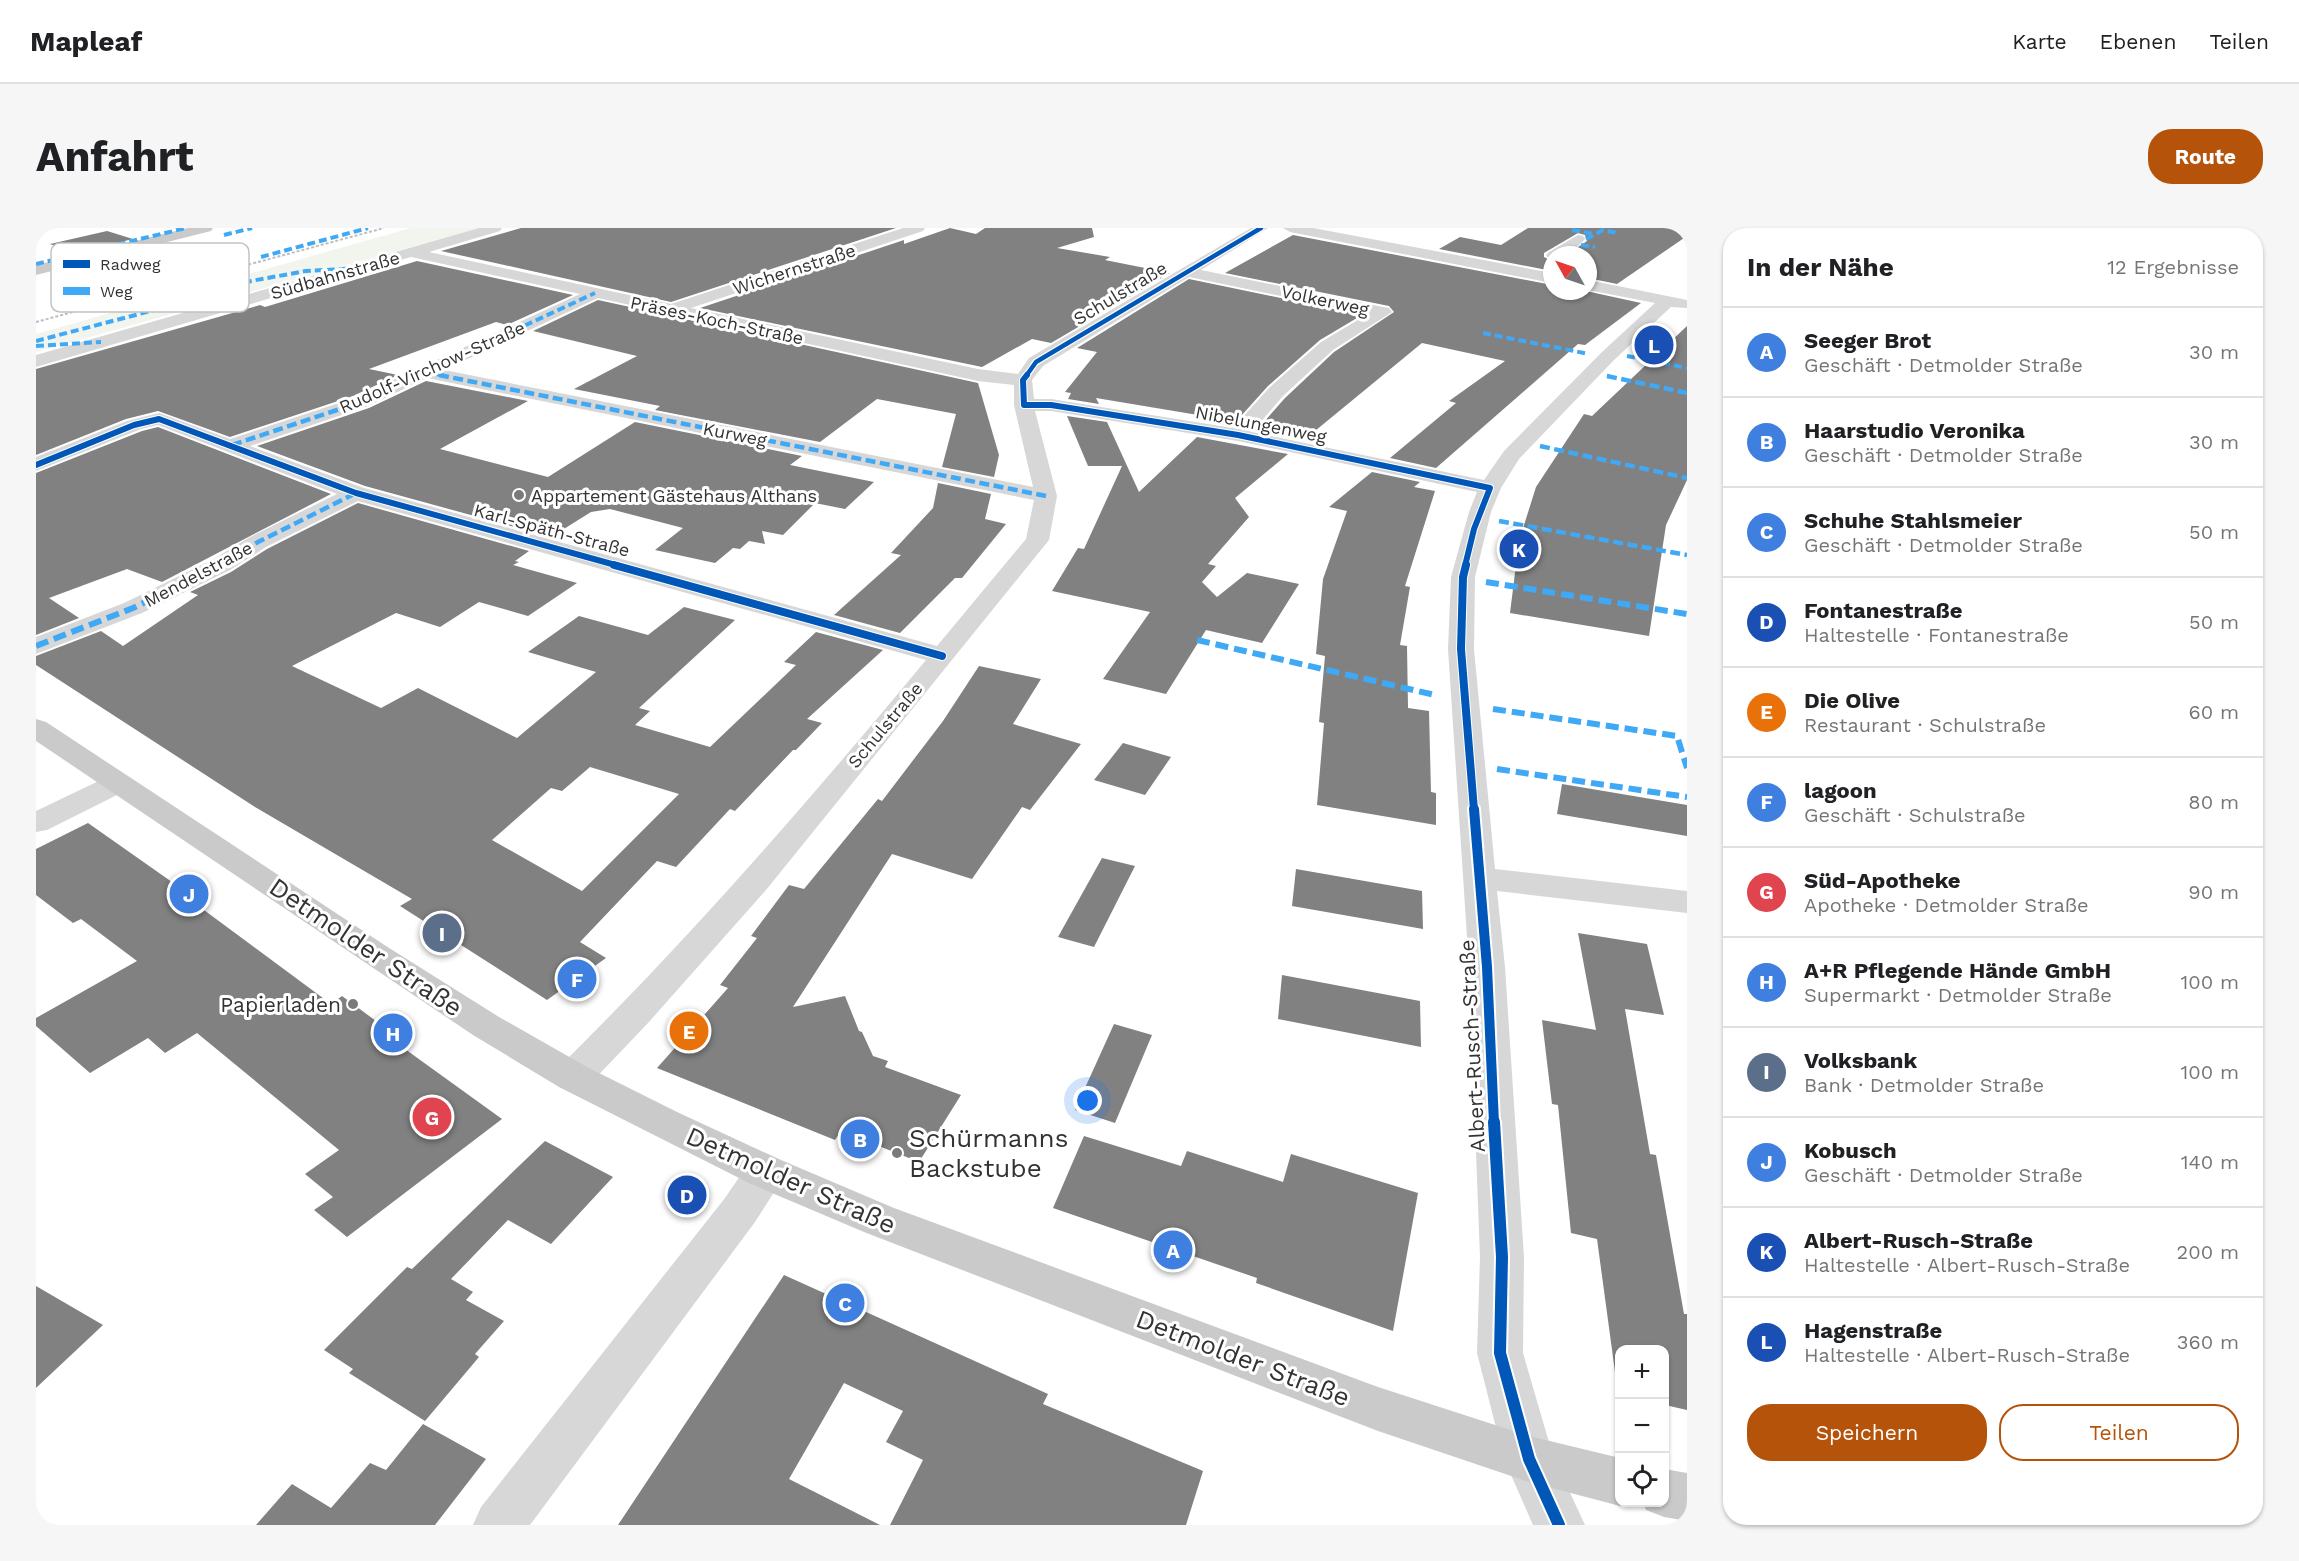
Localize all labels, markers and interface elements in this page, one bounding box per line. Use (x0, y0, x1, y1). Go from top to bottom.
text: Mapleaf (30, 25, 142, 58)
text: Karte (2012, 29, 2067, 54)
text: Ebenen (2100, 29, 2176, 54)
text: Teilen (2209, 29, 2269, 54)
button: Route (2148, 129, 2263, 184)
text: Anfahrt (36, 132, 194, 181)
street label: Wichernstraße (730, 239, 858, 299)
legend (51, 243, 249, 312)
north arrow (1543, 246, 1597, 300)
street label: Südbahnstraße (268, 247, 402, 303)
text: In der Nähe (1747, 252, 1894, 282)
text: Radweg (100, 255, 161, 274)
text: 12 Ergebnisse (2107, 255, 2239, 279)
street label: Schulstraße (1070, 257, 1170, 329)
street label: Volkerweg (1279, 280, 1371, 320)
text: Weg (100, 282, 133, 301)
street label: Präses-Koch-Straße (629, 291, 805, 349)
street label: Rudolf-Virchow-Straße (336, 316, 528, 418)
pin: L (1634, 322, 1674, 368)
text: Seeger Brot (1804, 328, 1931, 353)
text: A (1760, 340, 1773, 364)
text: 30 m (2189, 340, 2239, 364)
text: Geschäft · Detmolder Straße (1804, 353, 2083, 377)
street label: Nibelungenweg (1194, 401, 1329, 447)
street label: Kurweg (701, 418, 769, 451)
text: Haarstudio Veronika (1804, 418, 2025, 443)
text: B (1760, 430, 1773, 454)
text: 30 m (2189, 430, 2239, 454)
text: Geschäft · Detmolder Straße (1804, 443, 2083, 467)
place label: Appartement Gästehaus Althans (531, 485, 817, 506)
marker: Appartement Gästehaus Althans (512, 488, 526, 502)
street label: Karl-Späth-Straße (472, 499, 632, 561)
text: Schuhe Stahlsmeier (1804, 508, 2022, 533)
text: C (1760, 520, 1773, 544)
text: 50 m (2189, 520, 2239, 544)
pin: K (1500, 526, 1538, 572)
text: Geschäft · Detmolder Straße (1804, 533, 2083, 557)
street label: Mendelstraße (140, 537, 256, 611)
text: Fontanestraße (1804, 598, 1962, 623)
text: D (1759, 610, 1774, 634)
text: 50 m (2189, 610, 2239, 634)
text: Haltestelle · Fontanestraße (1804, 623, 2069, 647)
street label: Schulstraße (843, 678, 927, 772)
text: Die Olive (1804, 688, 1900, 713)
text: E (1760, 700, 1773, 724)
text: 60 m (2189, 700, 2239, 724)
text: Restaurant · Schulstraße (1804, 713, 2046, 737)
text: lagoon (1804, 778, 1877, 803)
text: F (1760, 790, 1773, 814)
text: 80 m (2188, 790, 2239, 814)
text: Geschäft · Schulstraße (1804, 803, 2026, 827)
text: Süd-Apotheke (1804, 868, 1961, 893)
street label: Detmolder Straße (264, 871, 468, 1023)
pin: J (170, 872, 208, 916)
text: G (1759, 880, 1774, 904)
text: 90 m (2188, 880, 2239, 904)
text: Apotheke · Detmolder Straße (1804, 893, 2089, 917)
pin: I (422, 910, 462, 956)
street label: Albert-Rusch-Straße (1454, 939, 1490, 1153)
pin: F (558, 956, 596, 1002)
text: A+R Pflegende Hände GmbH (1804, 958, 2111, 983)
text: H (1759, 970, 1774, 994)
text: 100 m (2180, 970, 2239, 994)
text: Supermarkt · Detmolder Straße (1804, 983, 2112, 1007)
place label: Papierladen (220, 992, 341, 1017)
marker: Papierladen (346, 997, 360, 1011)
pin: E (670, 1008, 708, 1054)
pin: H (374, 1010, 412, 1056)
text: Volksbank (1804, 1048, 1917, 1073)
text: I (1763, 1060, 1770, 1084)
text: 100 m (2180, 1060, 2239, 1084)
text: Bank · Detmolder Straße (1804, 1073, 2044, 1097)
your location (1073, 1086, 1102, 1115)
pin: G (412, 1094, 452, 1140)
pin: B (840, 1116, 880, 1162)
street label: Detmolder Straße (681, 1120, 901, 1240)
place label: Schürmanns Backstube (909, 1123, 1068, 1183)
text: Kobusch (1804, 1138, 1897, 1163)
marker: Schürmanns Backstube (890, 1146, 904, 1160)
text: J (1760, 1150, 1773, 1174)
text: 140 m (2181, 1150, 2239, 1174)
text: Geschäft · Detmolder Straße (1804, 1163, 2083, 1187)
pin: D (668, 1172, 706, 1218)
pin: A (1154, 1228, 1192, 1272)
text: Albert-Rusch-Straße (1804, 1228, 2033, 1253)
text: K (1760, 1240, 1773, 1264)
text: 200 m (2177, 1240, 2239, 1264)
text: Haltestelle · Albert-Rusch-Straße (1804, 1253, 2130, 1277)
pin: C (826, 1280, 864, 1326)
street label: Detmolder Straße (1132, 1303, 1354, 1413)
text: Hagenstraße (1804, 1318, 1942, 1343)
text: L (1760, 1330, 1773, 1354)
text: 360 m (2177, 1330, 2239, 1354)
text: Haltestelle · Albert-Rusch-Straße (1804, 1343, 2130, 1367)
map controls (1615, 1345, 1669, 1507)
button: + (1615, 1345, 1669, 1399)
button: − (1615, 1399, 1669, 1453)
button: Speichern (1747, 1404, 1987, 1461)
button: Teilen (1999, 1404, 2239, 1461)
button: locate (1615, 1453, 1669, 1507)

